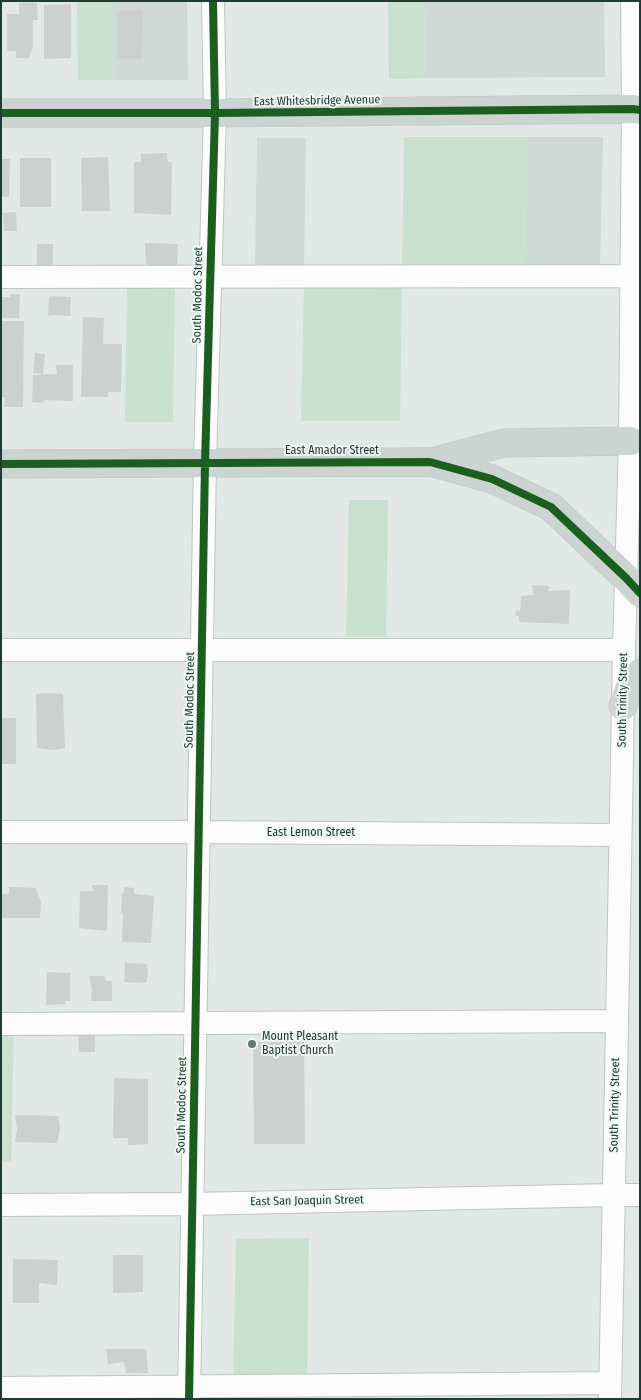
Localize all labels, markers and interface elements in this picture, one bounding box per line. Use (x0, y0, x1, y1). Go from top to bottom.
street label: East Whitesbridge Avenue (254, 93, 380, 109)
street label: South Modoc Street (190, 247, 206, 343)
street label: East Amador Street (285, 444, 379, 458)
street label: South Modoc Street (182, 652, 198, 748)
street label: South Trinity Street (615, 652, 631, 748)
street label: East Lemon Street (267, 826, 355, 840)
place label: Mount Pleasant Baptist Church (262, 1030, 338, 1058)
marker: Mount Pleasant Baptist Church (246, 1038, 258, 1050)
street label: South Modoc Street (174, 1057, 190, 1153)
street label: South Trinity Street (607, 1057, 623, 1153)
street label: East San Joaquin Street (250, 1193, 364, 1209)

